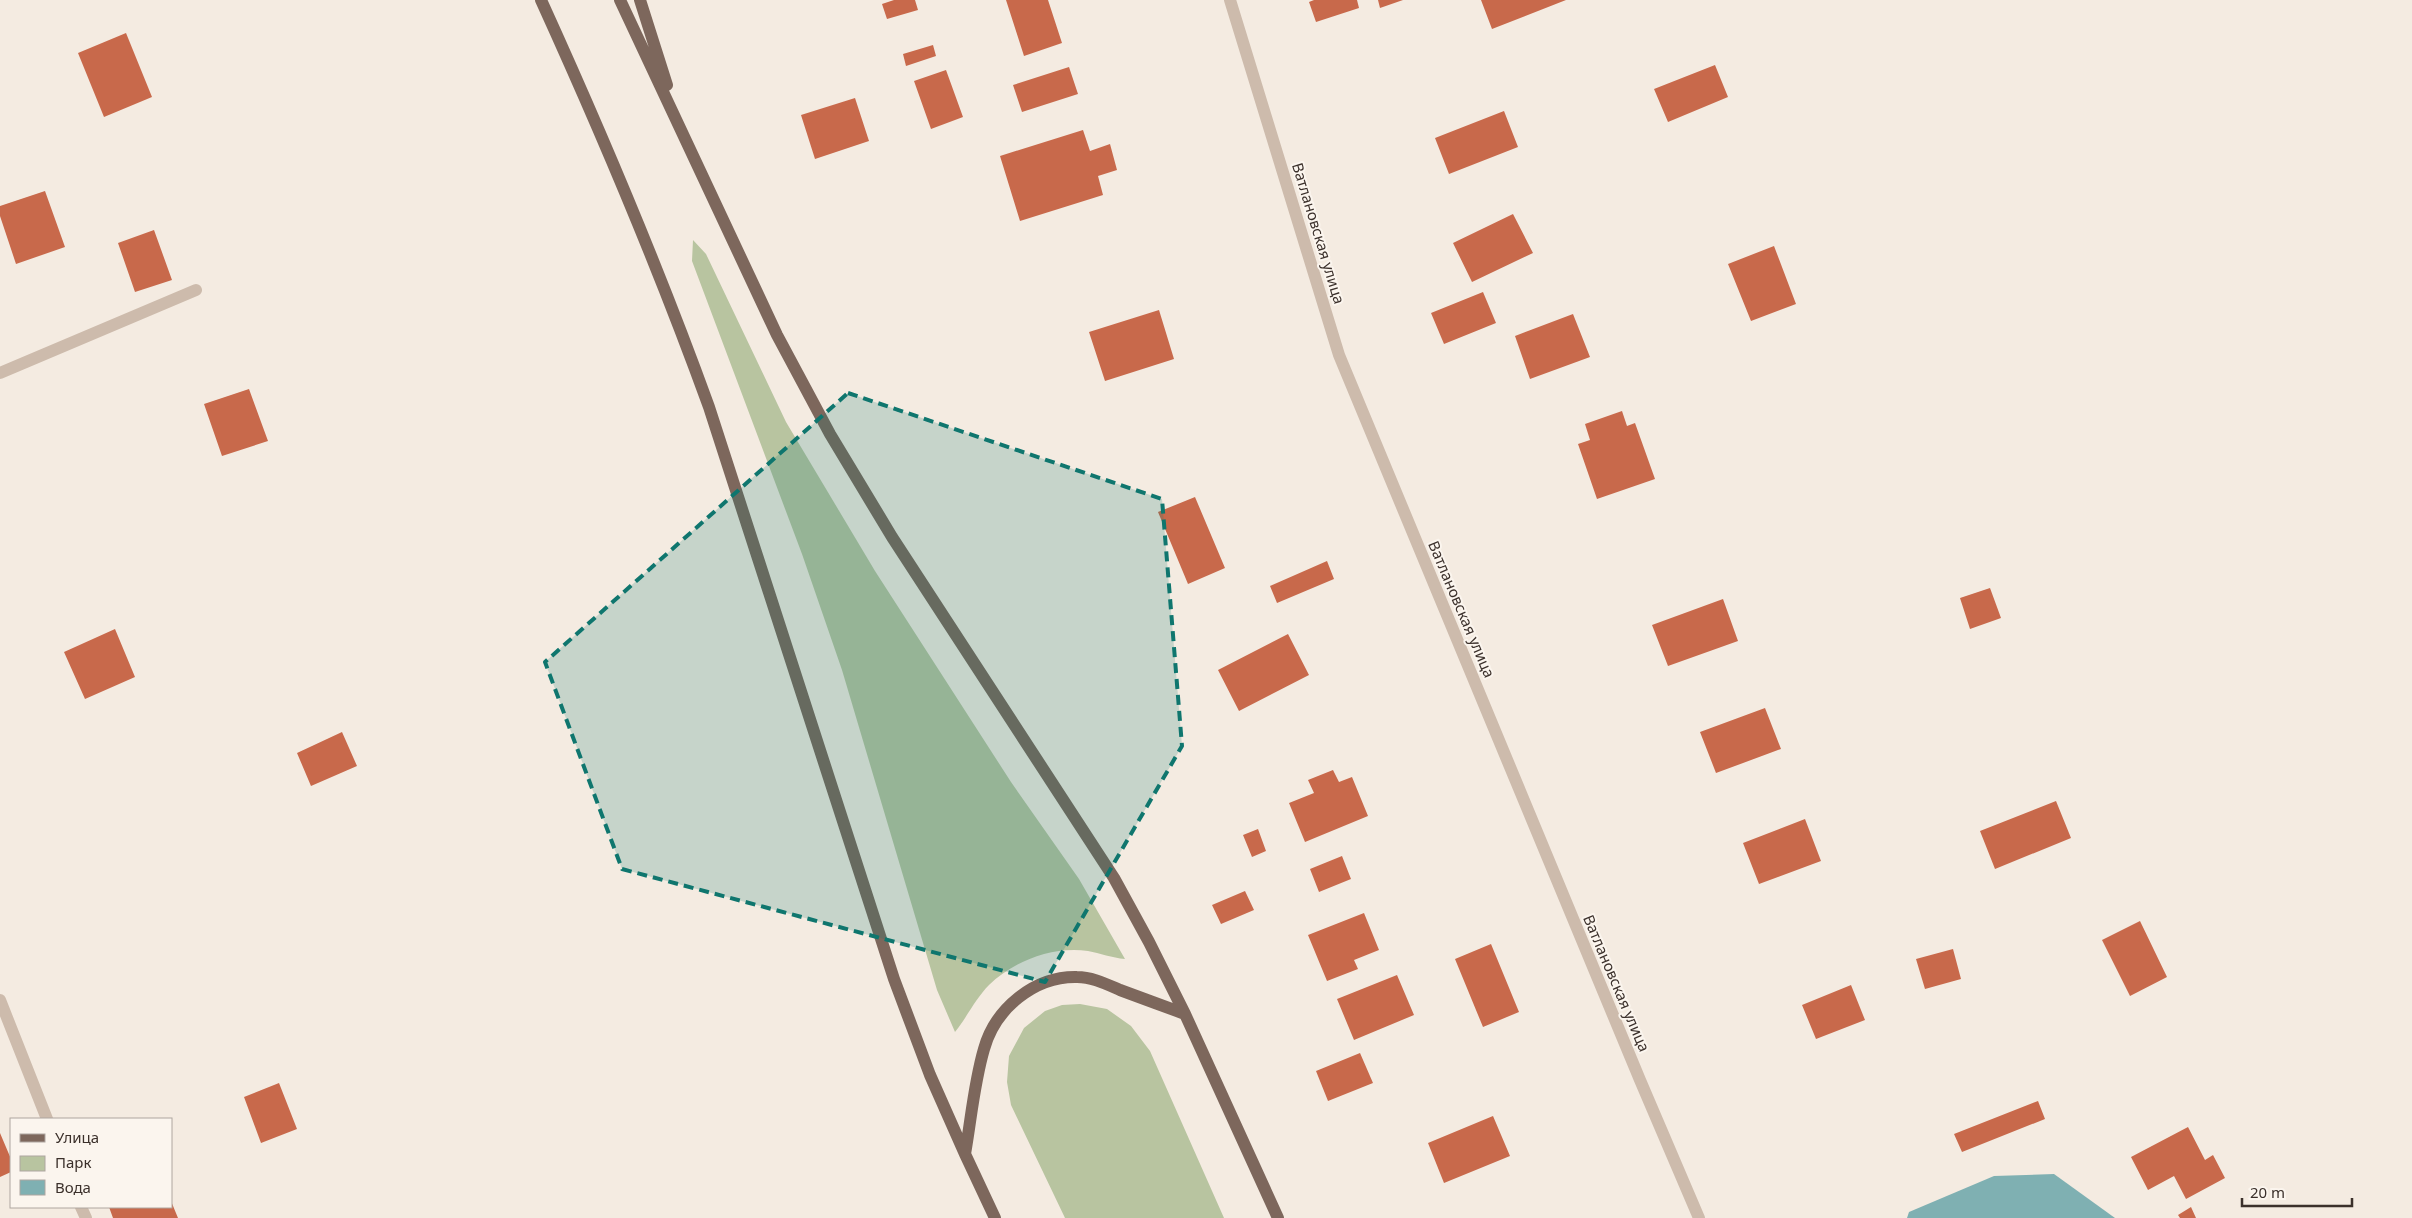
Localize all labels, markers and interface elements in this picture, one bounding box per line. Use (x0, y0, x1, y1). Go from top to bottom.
street label: Ватлановская улица (1288, 160, 1350, 306)
street label: Ватлановская улица (1424, 538, 1500, 680)
street label: Ватлановская улица (1579, 912, 1655, 1054)
legend (10, 1118, 172, 1208)
text: Улица (55, 1127, 99, 1147)
text: Парк (55, 1152, 91, 1172)
scale bar (2242, 1176, 2352, 1208)
text: Вода (55, 1177, 91, 1197)
text: 20 m (2250, 1182, 2285, 1202)

